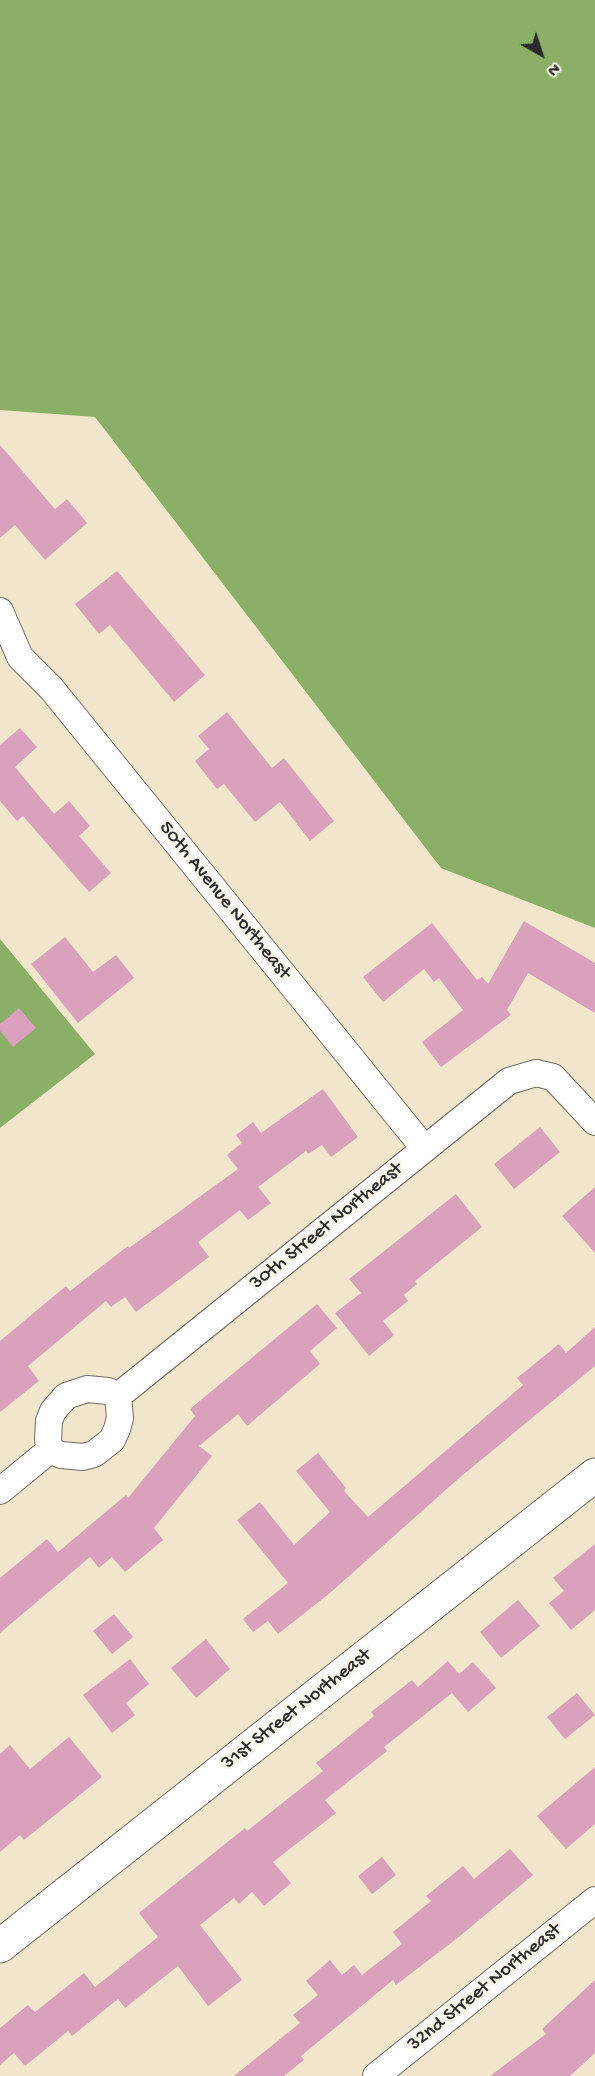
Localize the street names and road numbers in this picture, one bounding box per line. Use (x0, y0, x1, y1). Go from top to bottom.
street label: 50th Avenue Northeast (153, 817, 295, 985)
street label: 30th Street Northeast (246, 1158, 408, 1296)
street label: 31st Street Northeast (217, 1644, 377, 1776)
street label: 32nd Street Northeast (403, 1919, 567, 2057)

